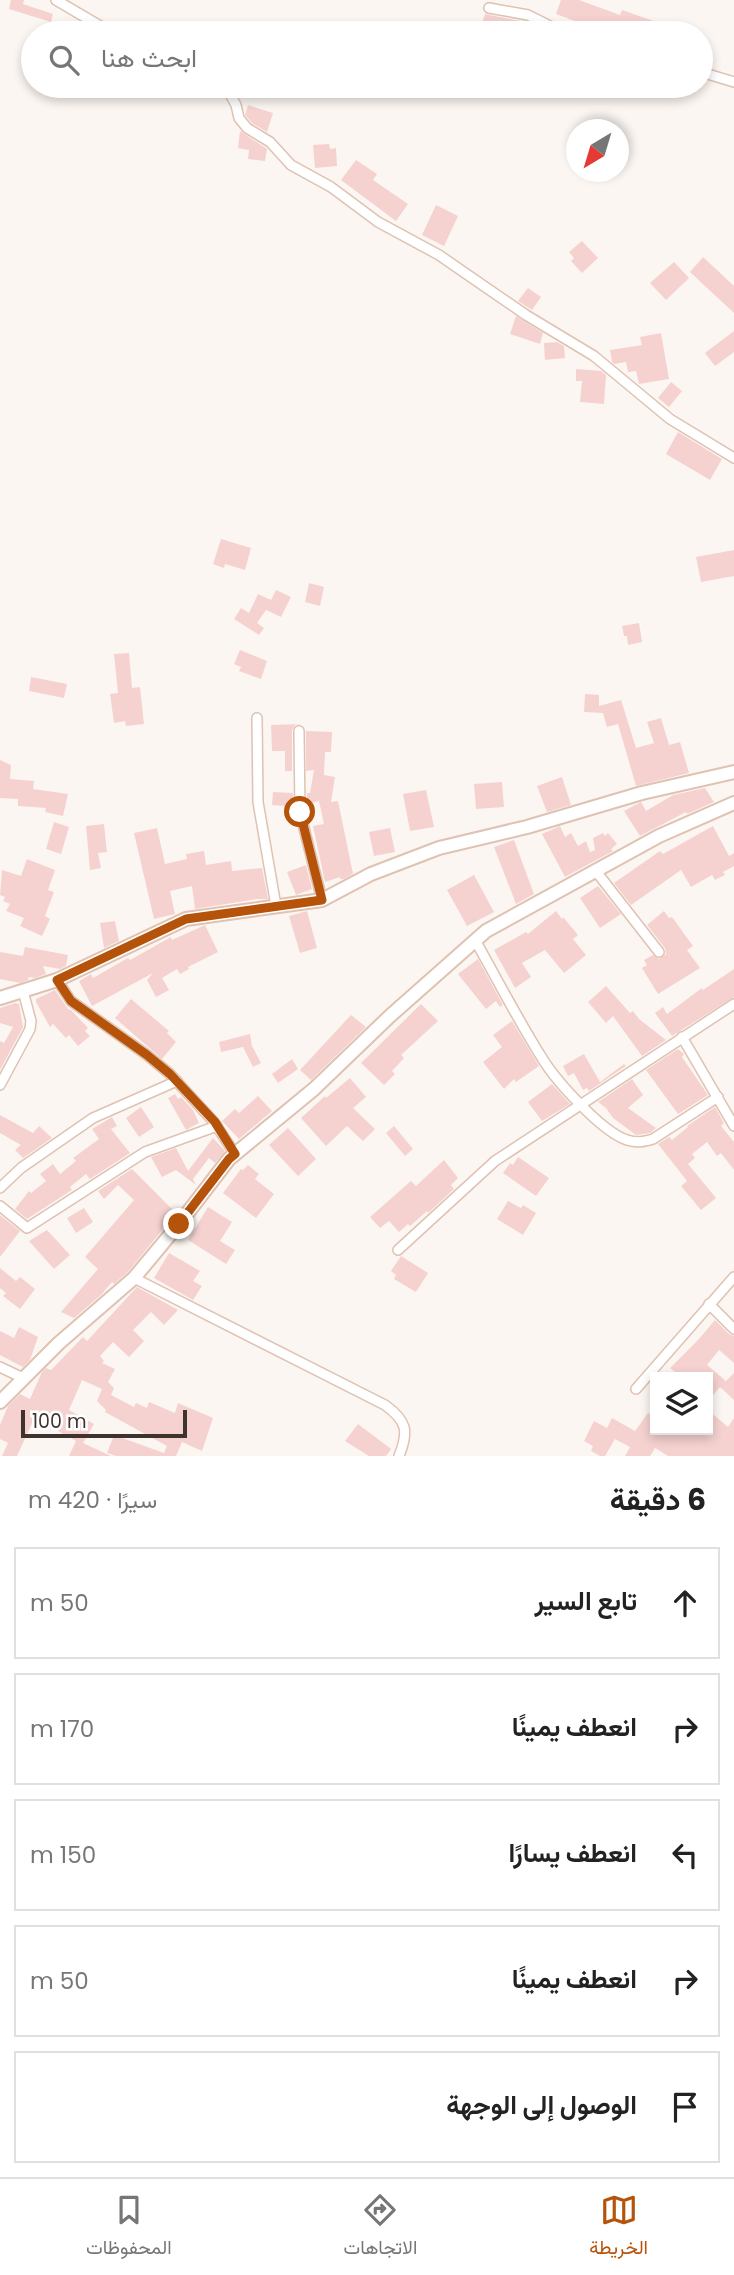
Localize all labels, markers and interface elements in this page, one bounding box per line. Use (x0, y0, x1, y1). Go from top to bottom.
search box (21, 21, 713, 98)
text: ابحث هنا (101, 40, 197, 76)
icon: search (45, 41, 83, 79)
north arrow (566, 119, 629, 182)
route start (284, 796, 315, 827)
route end (163, 1208, 194, 1239)
map controls (650, 1372, 713, 1435)
button: layers (650, 1372, 713, 1435)
scale bar (21, 1407, 187, 1439)
text: 100 m (32, 1408, 87, 1435)
text: 6 دقيقة (610, 1478, 706, 1521)
text: سيرًا · 420 m (28, 1484, 157, 1516)
text: تابع السير (535, 1583, 637, 1619)
icon: ahead (666, 1584, 704, 1622)
text: 50 m (30, 1587, 89, 1619)
text: انعطف يمينًا (512, 1709, 637, 1745)
icon: right (666, 1710, 704, 1748)
text: 170 m (30, 1713, 94, 1745)
text: انعطف يسارًا (508, 1835, 637, 1871)
icon: left (666, 1836, 704, 1874)
text: 150 m (30, 1839, 96, 1871)
text: انعطف يمينًا (512, 1961, 637, 1997)
icon: right (666, 1962, 704, 2000)
text: 50 m (30, 1965, 89, 1997)
text: الوصول إلى الوجهة (446, 2087, 637, 2123)
icon: arrive (666, 2088, 704, 2126)
tab: المحفوظات (86, 2191, 172, 2264)
tab: الاتجاهات (344, 2191, 417, 2264)
tab: الخريطة (589, 2191, 648, 2264)

